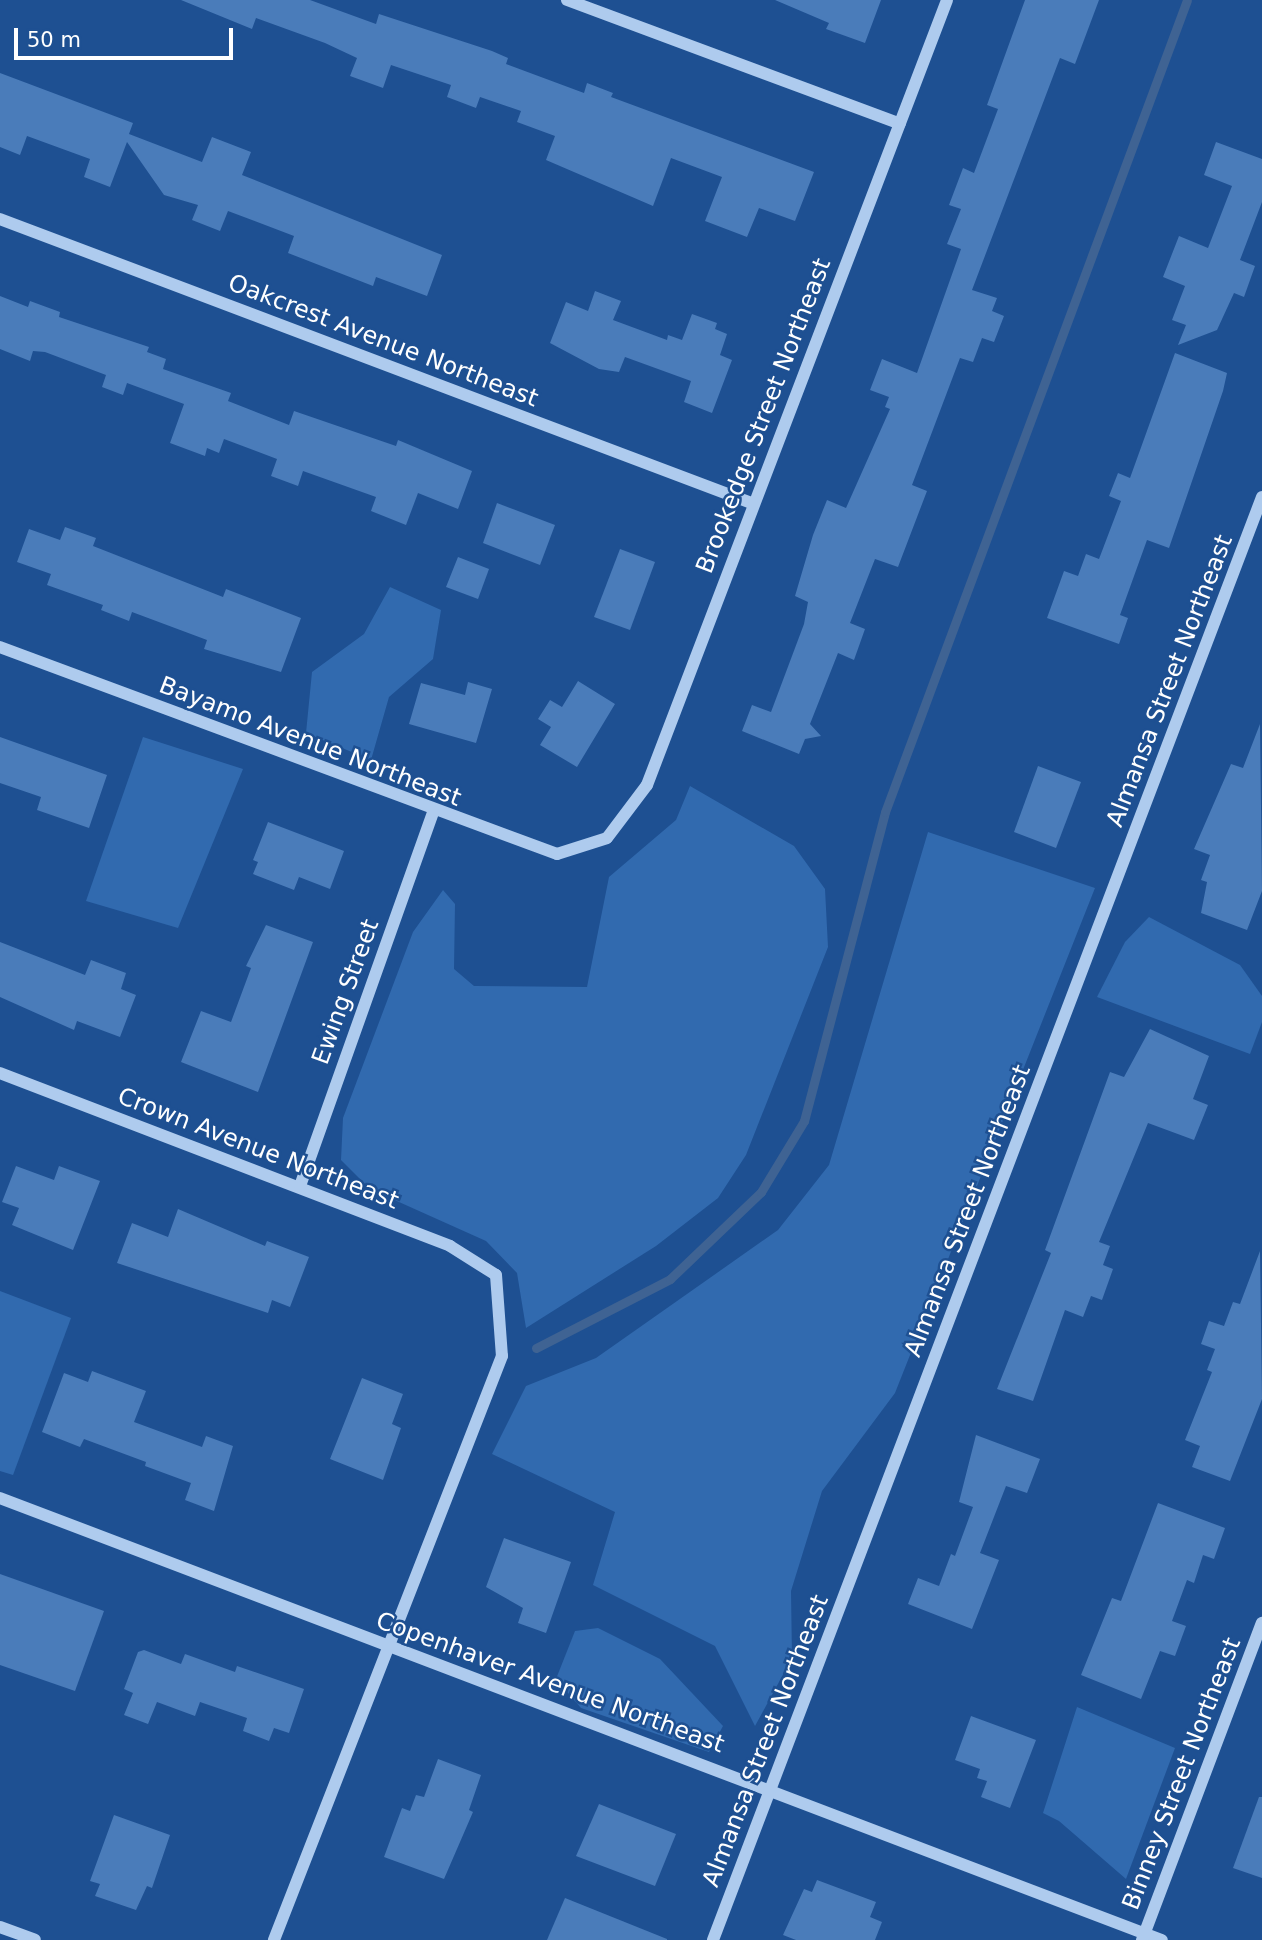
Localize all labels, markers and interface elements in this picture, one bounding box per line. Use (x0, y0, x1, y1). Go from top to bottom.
scale bar (18, 14, 236, 58)
text: 50 m (27, 28, 81, 52)
street label: Brookedge Street Northeast (691, 255, 837, 577)
street label: Oakcrest Avenue Northeast (224, 268, 542, 414)
street label: Almansa Street Northeast (1101, 531, 1239, 831)
street label: Bayamo Avenue Northeast (155, 671, 465, 813)
street label: Ewing Street (306, 915, 386, 1069)
street label: Almansa Street Northeast (899, 1061, 1037, 1361)
street label: Crown Avenue Northeast (113, 1082, 403, 1216)
street label: Almansa Street Northeast (697, 1591, 835, 1891)
street label: Copenhaver Avenue Northeast (372, 1606, 728, 1760)
street label: Binney Street Northeast (1117, 1634, 1247, 1914)

